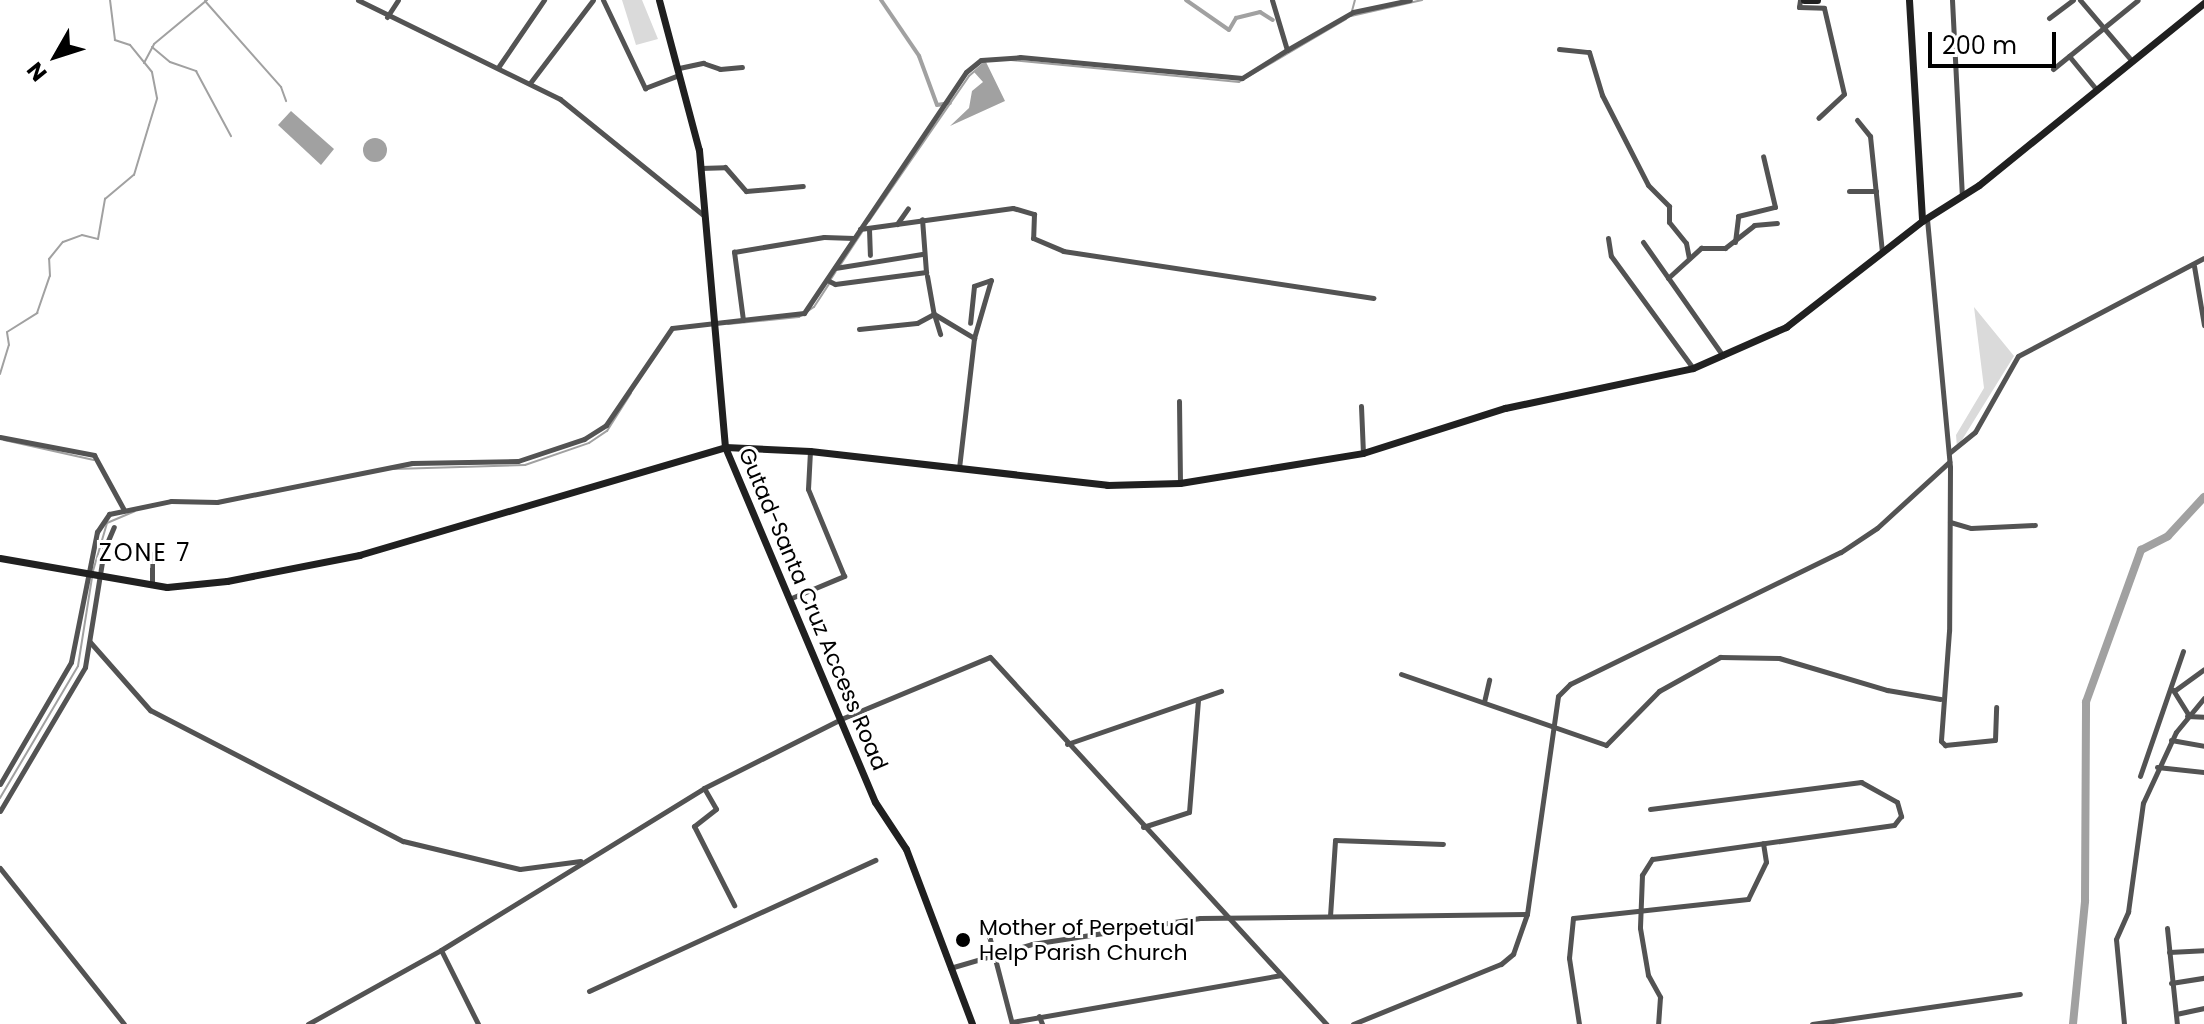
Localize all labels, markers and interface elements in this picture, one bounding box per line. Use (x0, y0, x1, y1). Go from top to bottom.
north arrow (16, 16, 96, 96)
scale bar (1932, 16, 2060, 66)
text: 200 m (1942, 29, 2017, 62)
text: N (20, 55, 54, 88)
street label: Gutad-Santa Cruz Access Road (733, 444, 893, 774)
district label: ZONE 7 (99, 539, 191, 567)
place label: Mother of Perpetual Help Parish Church (979, 914, 1194, 966)
marker: Mother of Perpetual Help Parish Church (954, 931, 972, 949)

